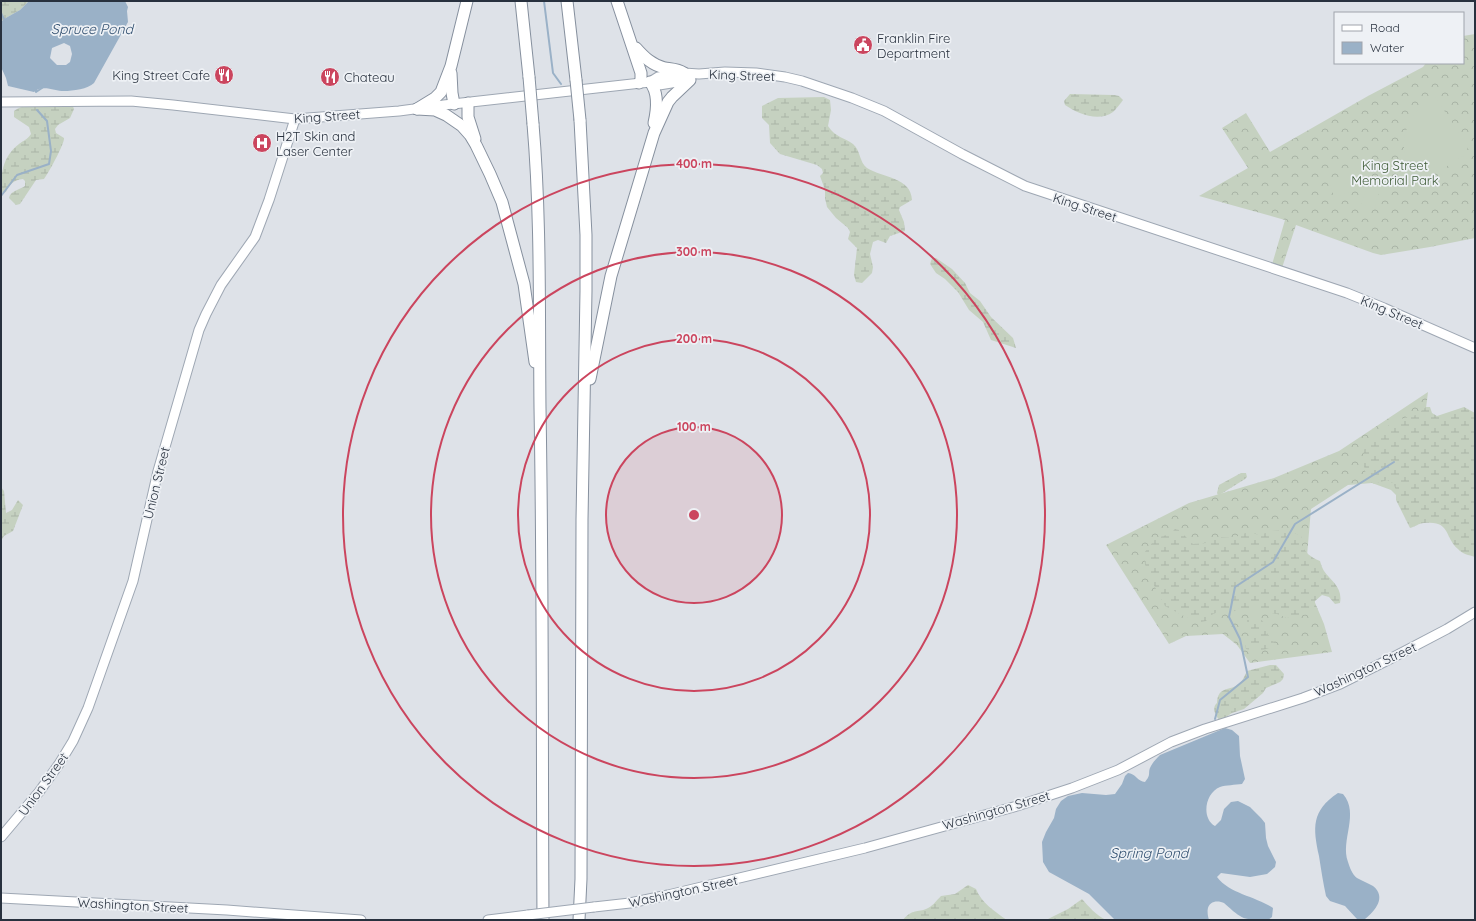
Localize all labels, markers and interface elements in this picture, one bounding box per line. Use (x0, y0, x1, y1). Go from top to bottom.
legend (1334, 12, 1464, 64)
water label: Spruce Pond (51, 20, 134, 38)
text: Road (1370, 20, 1400, 35)
place label: Franklin Fire Department (877, 30, 950, 61)
public building icon: Franklin Fire Department (852, 34, 874, 56)
text: Water (1370, 40, 1405, 55)
restaurant icon: King Street Cafe (213, 64, 235, 86)
restaurant icon: Chateau (319, 66, 341, 88)
street label: King Street (709, 66, 775, 84)
place label: King Street Cafe (112, 67, 210, 83)
place label: Chateau (344, 69, 395, 85)
street label: King Street (293, 106, 361, 126)
place label: H2T Skin and Laser Center (276, 128, 355, 159)
hospital icon: H2T Skin and Laser Center (251, 132, 273, 154)
text: 400 m (676, 156, 712, 171)
park label: King Street Memorial Park (1351, 157, 1439, 188)
street label: King Street (1051, 189, 1119, 225)
text: 300 m (676, 244, 712, 259)
street label: King Street (1358, 292, 1426, 332)
text: 200 m (676, 331, 712, 346)
text: 100 m (677, 419, 711, 434)
street label: Union Street (139, 445, 173, 521)
centre of rings (687, 508, 701, 522)
street label: Washington Street (1311, 638, 1419, 700)
street label: Union Street (15, 749, 71, 819)
street label: Washington Street (940, 787, 1052, 833)
water label: Spring Pond (1110, 844, 1190, 862)
street label: Washington Street (627, 872, 739, 910)
street label: Washington Street (77, 894, 189, 916)

